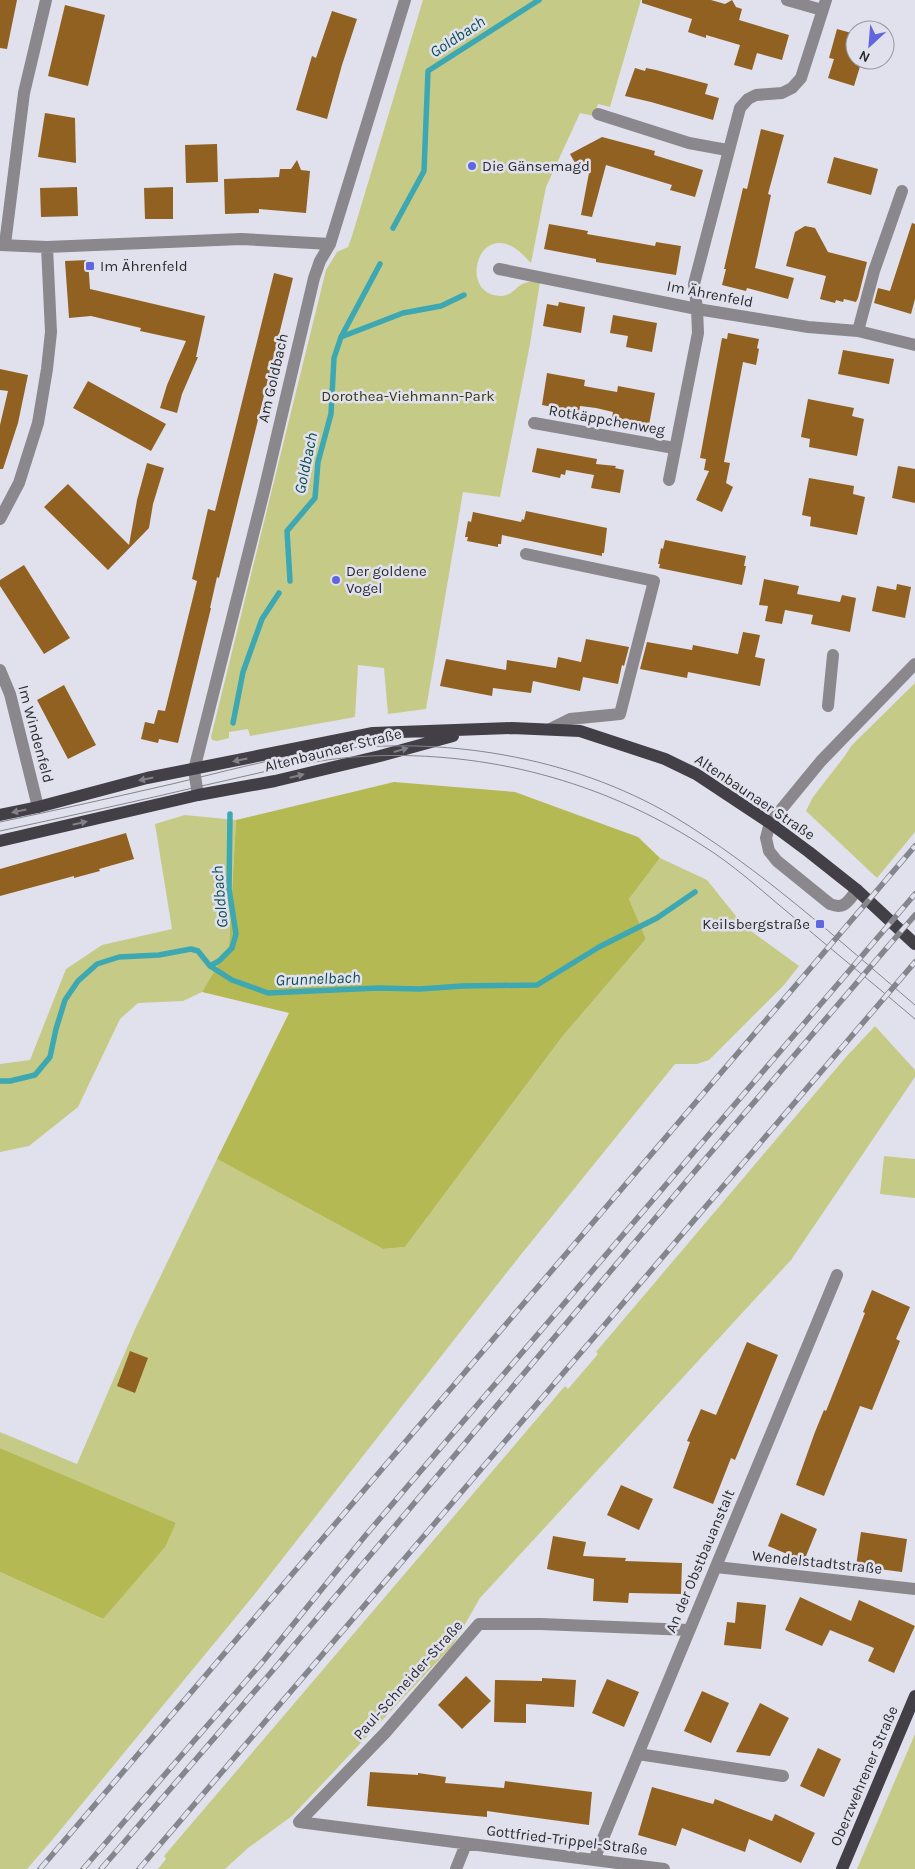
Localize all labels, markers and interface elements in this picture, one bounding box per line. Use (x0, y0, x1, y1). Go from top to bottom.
water label: Goldbach (426, 11, 489, 61)
north arrow (845, 20, 895, 70)
text: N (856, 46, 873, 66)
place label: Die Gänsemagd (482, 157, 590, 175)
marker: Die Gänsemagd (466, 160, 478, 172)
place label: Im Ährenfeld (100, 257, 188, 275)
marker: Im Ährenfeld (84, 260, 96, 272)
street label: Im Ährenfeld (665, 277, 755, 311)
street label: Am Goldbach (254, 332, 292, 424)
park label: Dorothea-Viehmann-Park (321, 387, 495, 405)
street label: Rotkäppchenweg (547, 401, 667, 439)
water label: Goldbach (290, 431, 321, 496)
place label: Der goldene Vogel (346, 562, 427, 597)
marker: Der goldene Vogel (330, 574, 342, 586)
street label: Im Windenfeld (14, 683, 58, 785)
street label: Altenbaunaer Straße (263, 724, 403, 776)
one-way arrow (393, 746, 408, 754)
street label: Altenbaunaer Straße (692, 750, 818, 844)
one-way arrow (231, 757, 247, 765)
one-way arrow (290, 772, 305, 780)
one-way arrow (138, 775, 154, 783)
one-way arrow (11, 807, 27, 815)
one-way arrow (73, 819, 88, 827)
water label: Goldbach (207, 865, 232, 929)
place label: Keilsbergstraße (702, 915, 810, 933)
marker: Keilsbergstraße (814, 918, 826, 930)
water label: Grunnelbach (275, 968, 361, 989)
street label: An der Obstbauanstalt (662, 1486, 739, 1635)
street label: Wendelstadtstraße (751, 1546, 883, 1578)
street label: Paul-Schneider-Straße (350, 1617, 466, 1743)
street label: Oberzwehrener Straße (826, 1703, 902, 1849)
street label: Gottfried-Trippel-Straße (485, 1821, 649, 1859)

